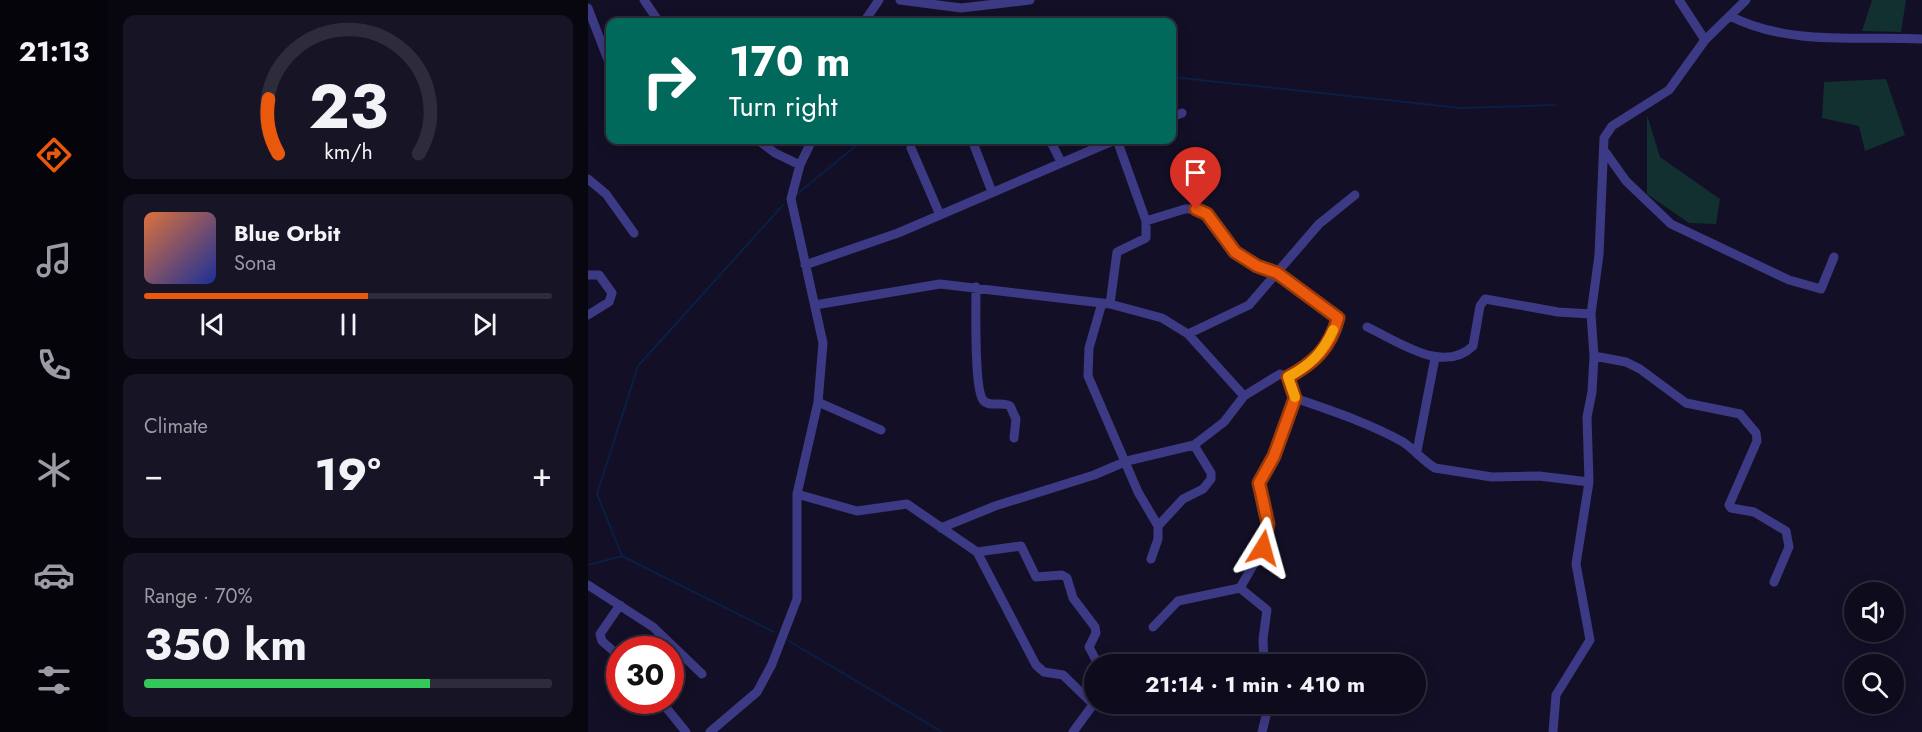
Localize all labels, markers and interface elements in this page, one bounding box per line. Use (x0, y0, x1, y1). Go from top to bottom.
text: 170 m (729, 31, 851, 92)
text: 21:13 (19, 32, 89, 71)
icon: right (630, 42, 708, 120)
text: 23 (308, 61, 388, 151)
text: Turn right (729, 87, 837, 126)
icon: directions (33, 134, 75, 176)
text: km/h (324, 137, 372, 168)
pin (1170, 147, 1221, 209)
icon: arrive (1179, 156, 1212, 189)
text: Blue Orbit (234, 217, 340, 249)
icon: music (33, 239, 75, 281)
text: Sona (234, 249, 276, 278)
icon: previous (196, 308, 229, 341)
icon: pause (332, 308, 365, 341)
icon: next (468, 308, 501, 341)
icon: phone (33, 344, 75, 386)
text: Climate (144, 412, 208, 441)
text: 19° (314, 442, 381, 507)
icon: climate (33, 449, 75, 491)
text: − (144, 451, 163, 498)
text: + (532, 451, 552, 498)
position arrow (1231, 516, 1295, 580)
icon: car (33, 554, 75, 596)
text: Range · 70% (144, 582, 253, 611)
map controls (1844, 582, 1904, 714)
button: sound (1844, 582, 1904, 642)
text: 350 km (144, 612, 307, 677)
speed limit sign: 30 (606, 636, 684, 714)
button: search (1844, 654, 1904, 714)
icon: filters (33, 659, 75, 701)
text: 21:14 · 1 min · 410 m (1145, 668, 1365, 700)

